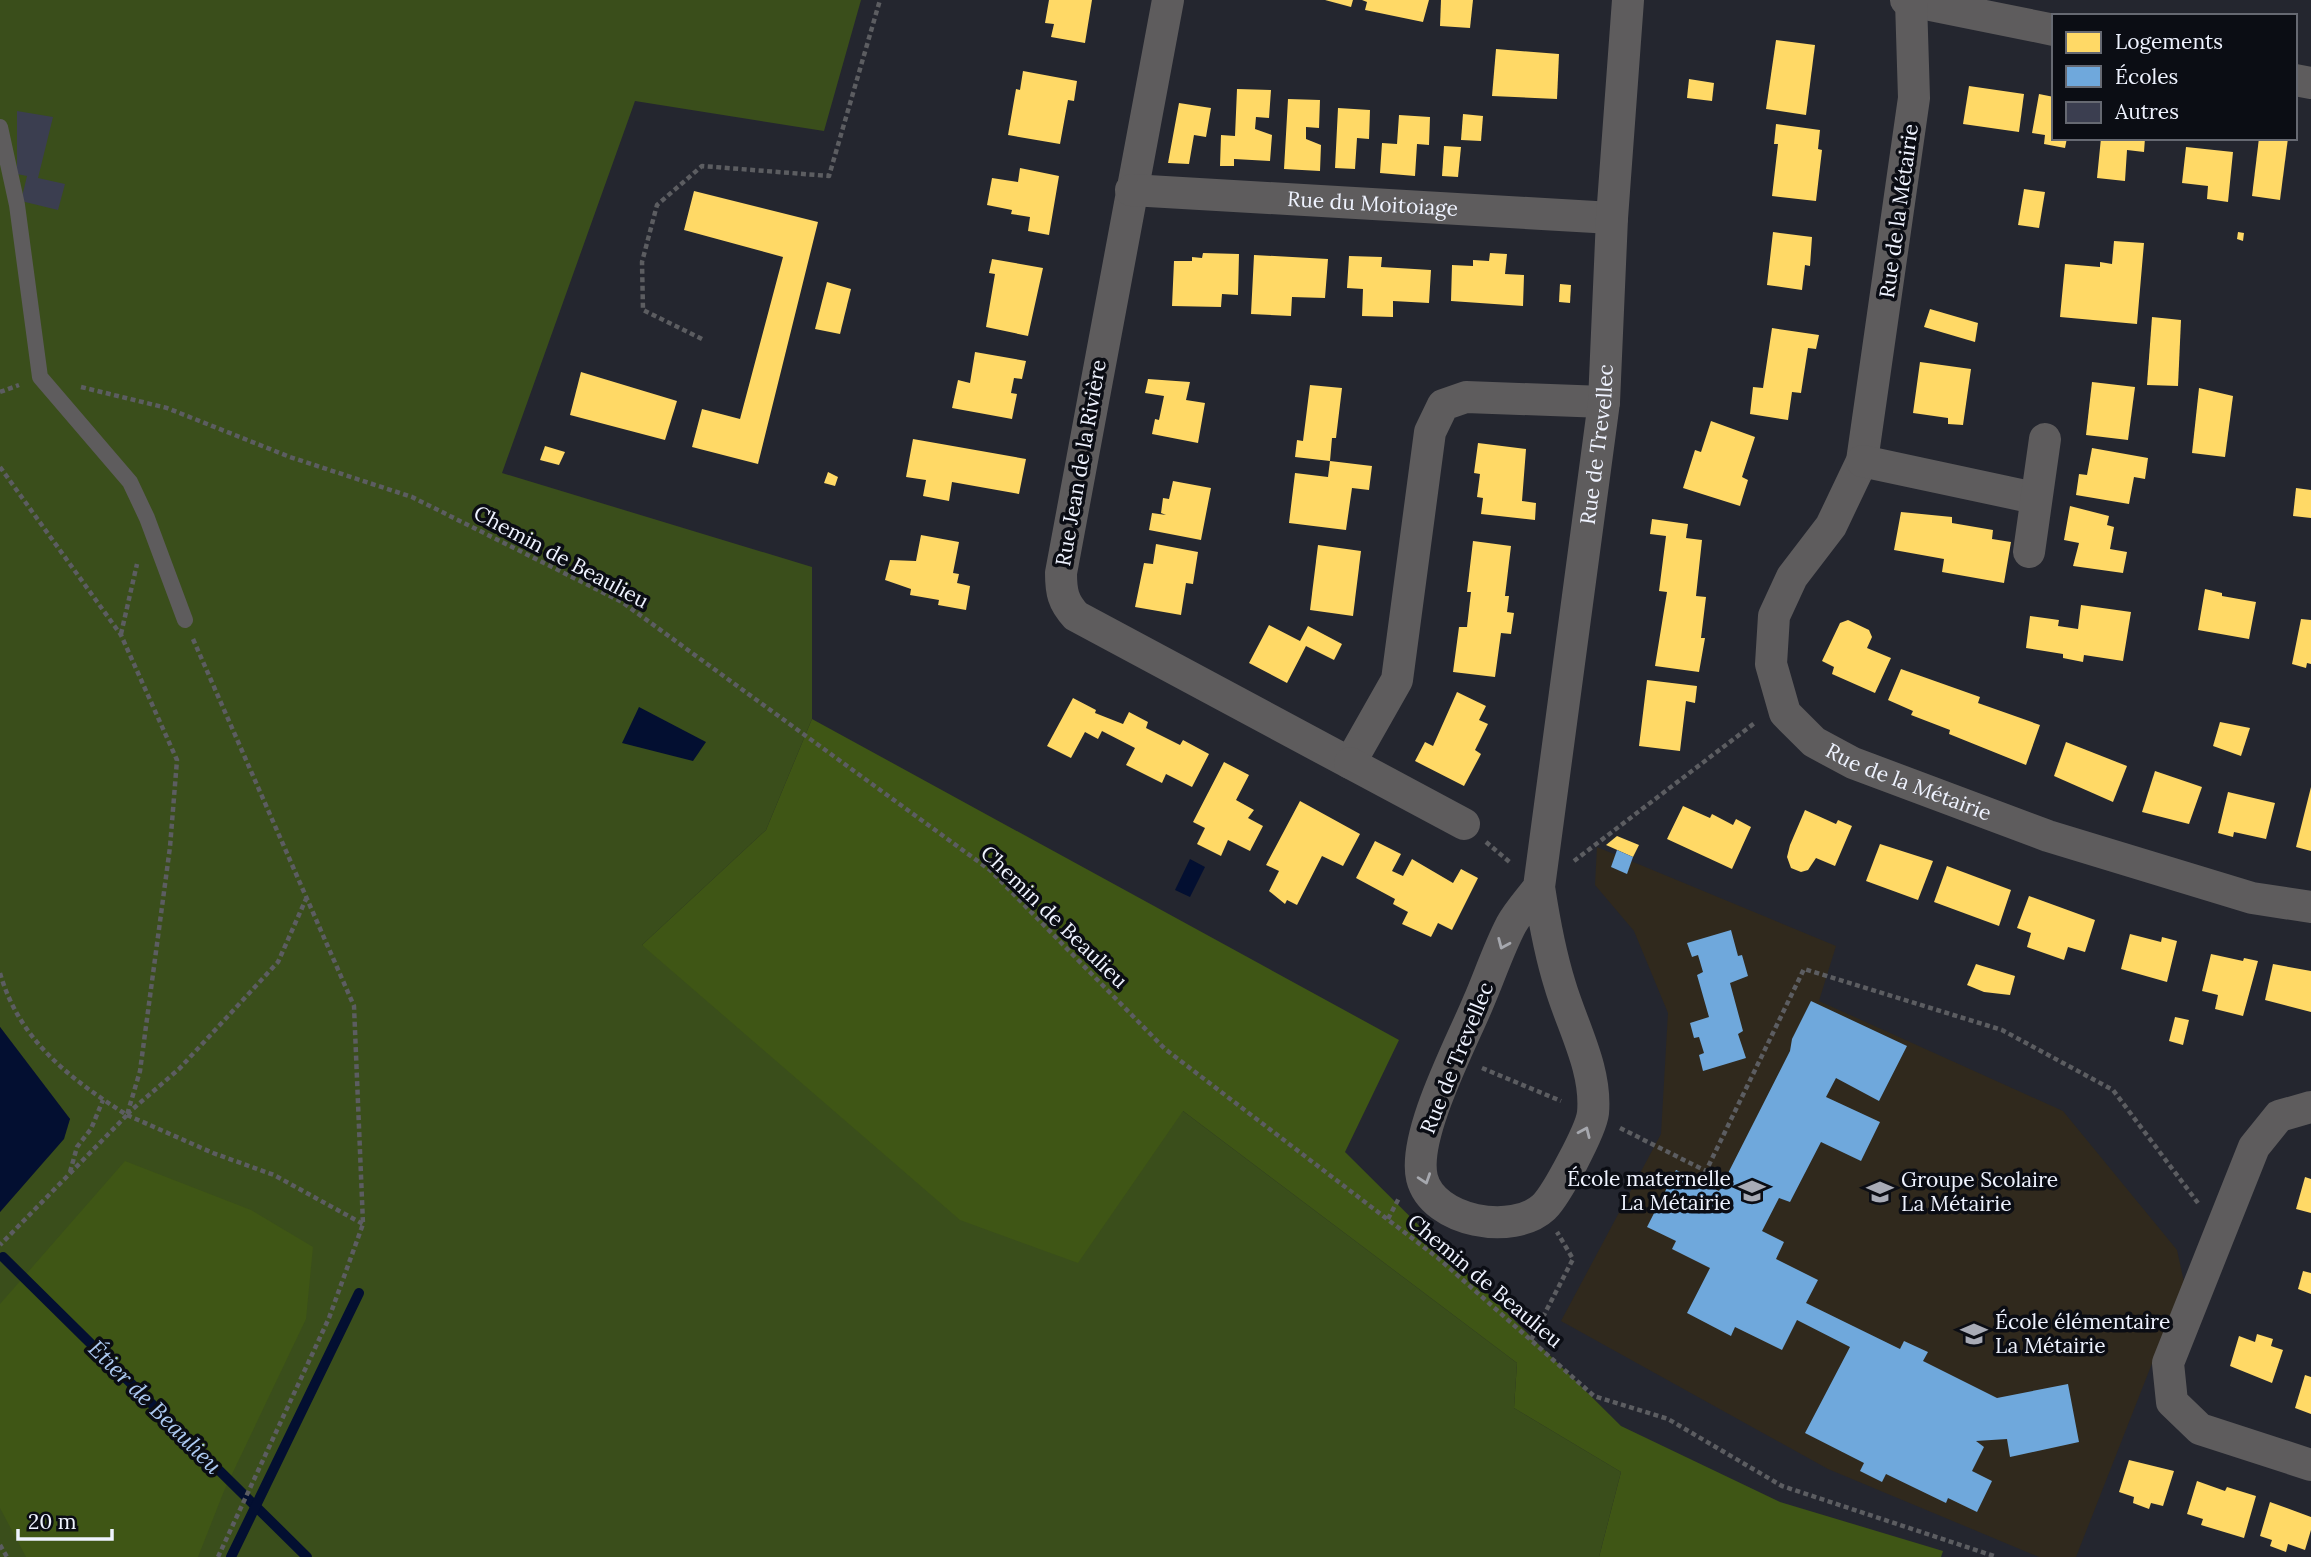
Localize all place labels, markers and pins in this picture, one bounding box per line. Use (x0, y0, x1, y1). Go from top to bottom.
place label: École maternelle La Métairie (1567, 1165, 1731, 1216)
place label: Groupe Scolaire La Métairie (1901, 1166, 2058, 1217)
school or university icon: École maternelle La Métairie (1737, 1176, 1767, 1206)
school or university icon: Groupe Scolaire La Métairie (1865, 1177, 1895, 1207)
place label: École élémentaire La Métairie (1995, 1308, 2170, 1359)
school or university icon: École élémentaire La Métairie (1959, 1319, 1989, 1349)

